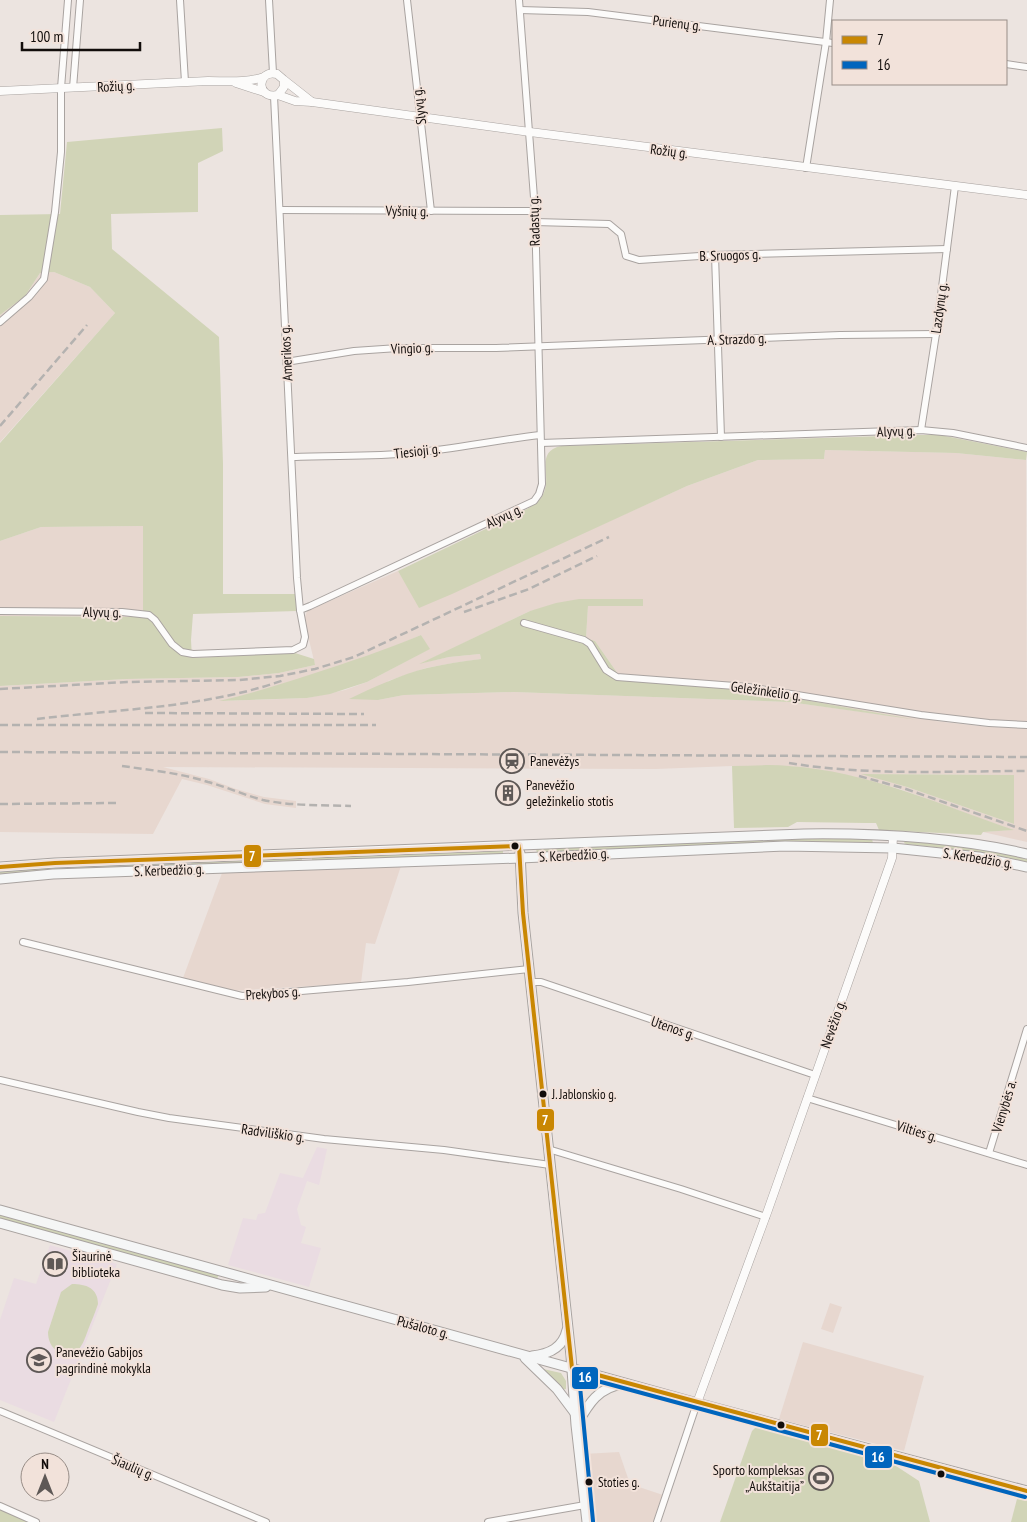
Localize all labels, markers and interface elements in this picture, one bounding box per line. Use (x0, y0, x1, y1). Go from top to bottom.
street label: Purienų g. (652, 11, 702, 35)
scale bar (22, 20, 140, 52)
legend (832, 20, 1007, 85)
text: 100 m (30, 27, 63, 46)
text: 7 (877, 30, 884, 49)
text: 16 (877, 55, 891, 74)
street label: Rožių g. (97, 76, 135, 96)
street label: Slyvų g. (408, 86, 430, 126)
street label: Rožių g. (649, 140, 689, 162)
street label: Radastų g. (524, 196, 544, 246)
street label: Vyšnių g. (384, 202, 429, 220)
street label: B. Sruogos g. (699, 245, 761, 265)
street label: Lazdynų g. (927, 281, 951, 335)
street label: Amerikos g. (276, 325, 296, 381)
street label: A. Strazdo g. (707, 329, 767, 349)
street label: Vingio g. (390, 338, 433, 358)
street label: Alyvų g. (877, 421, 915, 441)
street label: Tiesioji g. (393, 439, 441, 463)
street label: Alyvų g. (483, 500, 525, 532)
street label: Alyvų g. (83, 603, 121, 621)
street label: Geležinkelio g. (730, 677, 802, 705)
station icon: Panevėžys (499, 748, 525, 774)
place label: Panevėžys (530, 752, 580, 770)
place label: Panevėžio geležinkelio stotis (526, 776, 614, 810)
building icon: Panevėžio geležinkelio stotis (495, 780, 521, 806)
unlabelled marker (510, 841, 520, 851)
line badge: 7 (243, 844, 262, 868)
street label: S. Kerbedžio g. (539, 844, 609, 866)
street label: S. Kerbedžio g. (942, 844, 1014, 872)
text: 7 (249, 847, 256, 865)
street label: S. Kerbedžio g. (134, 860, 204, 880)
street label: Prekybos g. (245, 982, 301, 1004)
street label: Nevėžio g. (816, 998, 850, 1050)
street label: Utenos g. (649, 1012, 697, 1044)
street label: Vienybės a. (987, 1077, 1021, 1136)
place label: J. Jablonskio g. (551, 1086, 616, 1103)
marker: J. Jablonskio g. (538, 1089, 548, 1099)
line badge: 7 (536, 1108, 555, 1132)
text: 7 (542, 1111, 549, 1129)
street label: Vilties g. (893, 1116, 940, 1146)
street label: Radviliškio g. (240, 1120, 306, 1146)
place label: Šiaurinė biblioteka (72, 1247, 120, 1281)
library icon: Šiaurinė biblioteka (42, 1251, 68, 1277)
street label: Pušaloto g. (395, 1311, 451, 1343)
place label: Panevėžio Gabijos pagrindinė mokykla (56, 1343, 151, 1377)
school or university icon: Panevėžio Gabijos pagrindinė mokykla (26, 1347, 52, 1373)
line badge: 16 (571, 1366, 599, 1390)
text: 16 (578, 1368, 592, 1386)
unlabelled marker (776, 1420, 786, 1430)
line badge: 7 (810, 1423, 829, 1447)
text: 7 (816, 1426, 823, 1444)
line badge: 16 (864, 1445, 893, 1469)
text: 16 (871, 1448, 885, 1466)
street label: Šiaulių g. (109, 1450, 157, 1484)
north arrow (20, 1452, 70, 1502)
text: N (41, 1455, 49, 1473)
place label: Sporto kompleksas „Aukštaitija” (713, 1461, 804, 1495)
sports icon: Sporto kompleksas „Aukštaitija” (808, 1465, 834, 1491)
unlabelled marker (936, 1469, 946, 1479)
place label: Stoties g. (598, 1474, 640, 1491)
marker: Stoties g. (584, 1477, 594, 1487)

